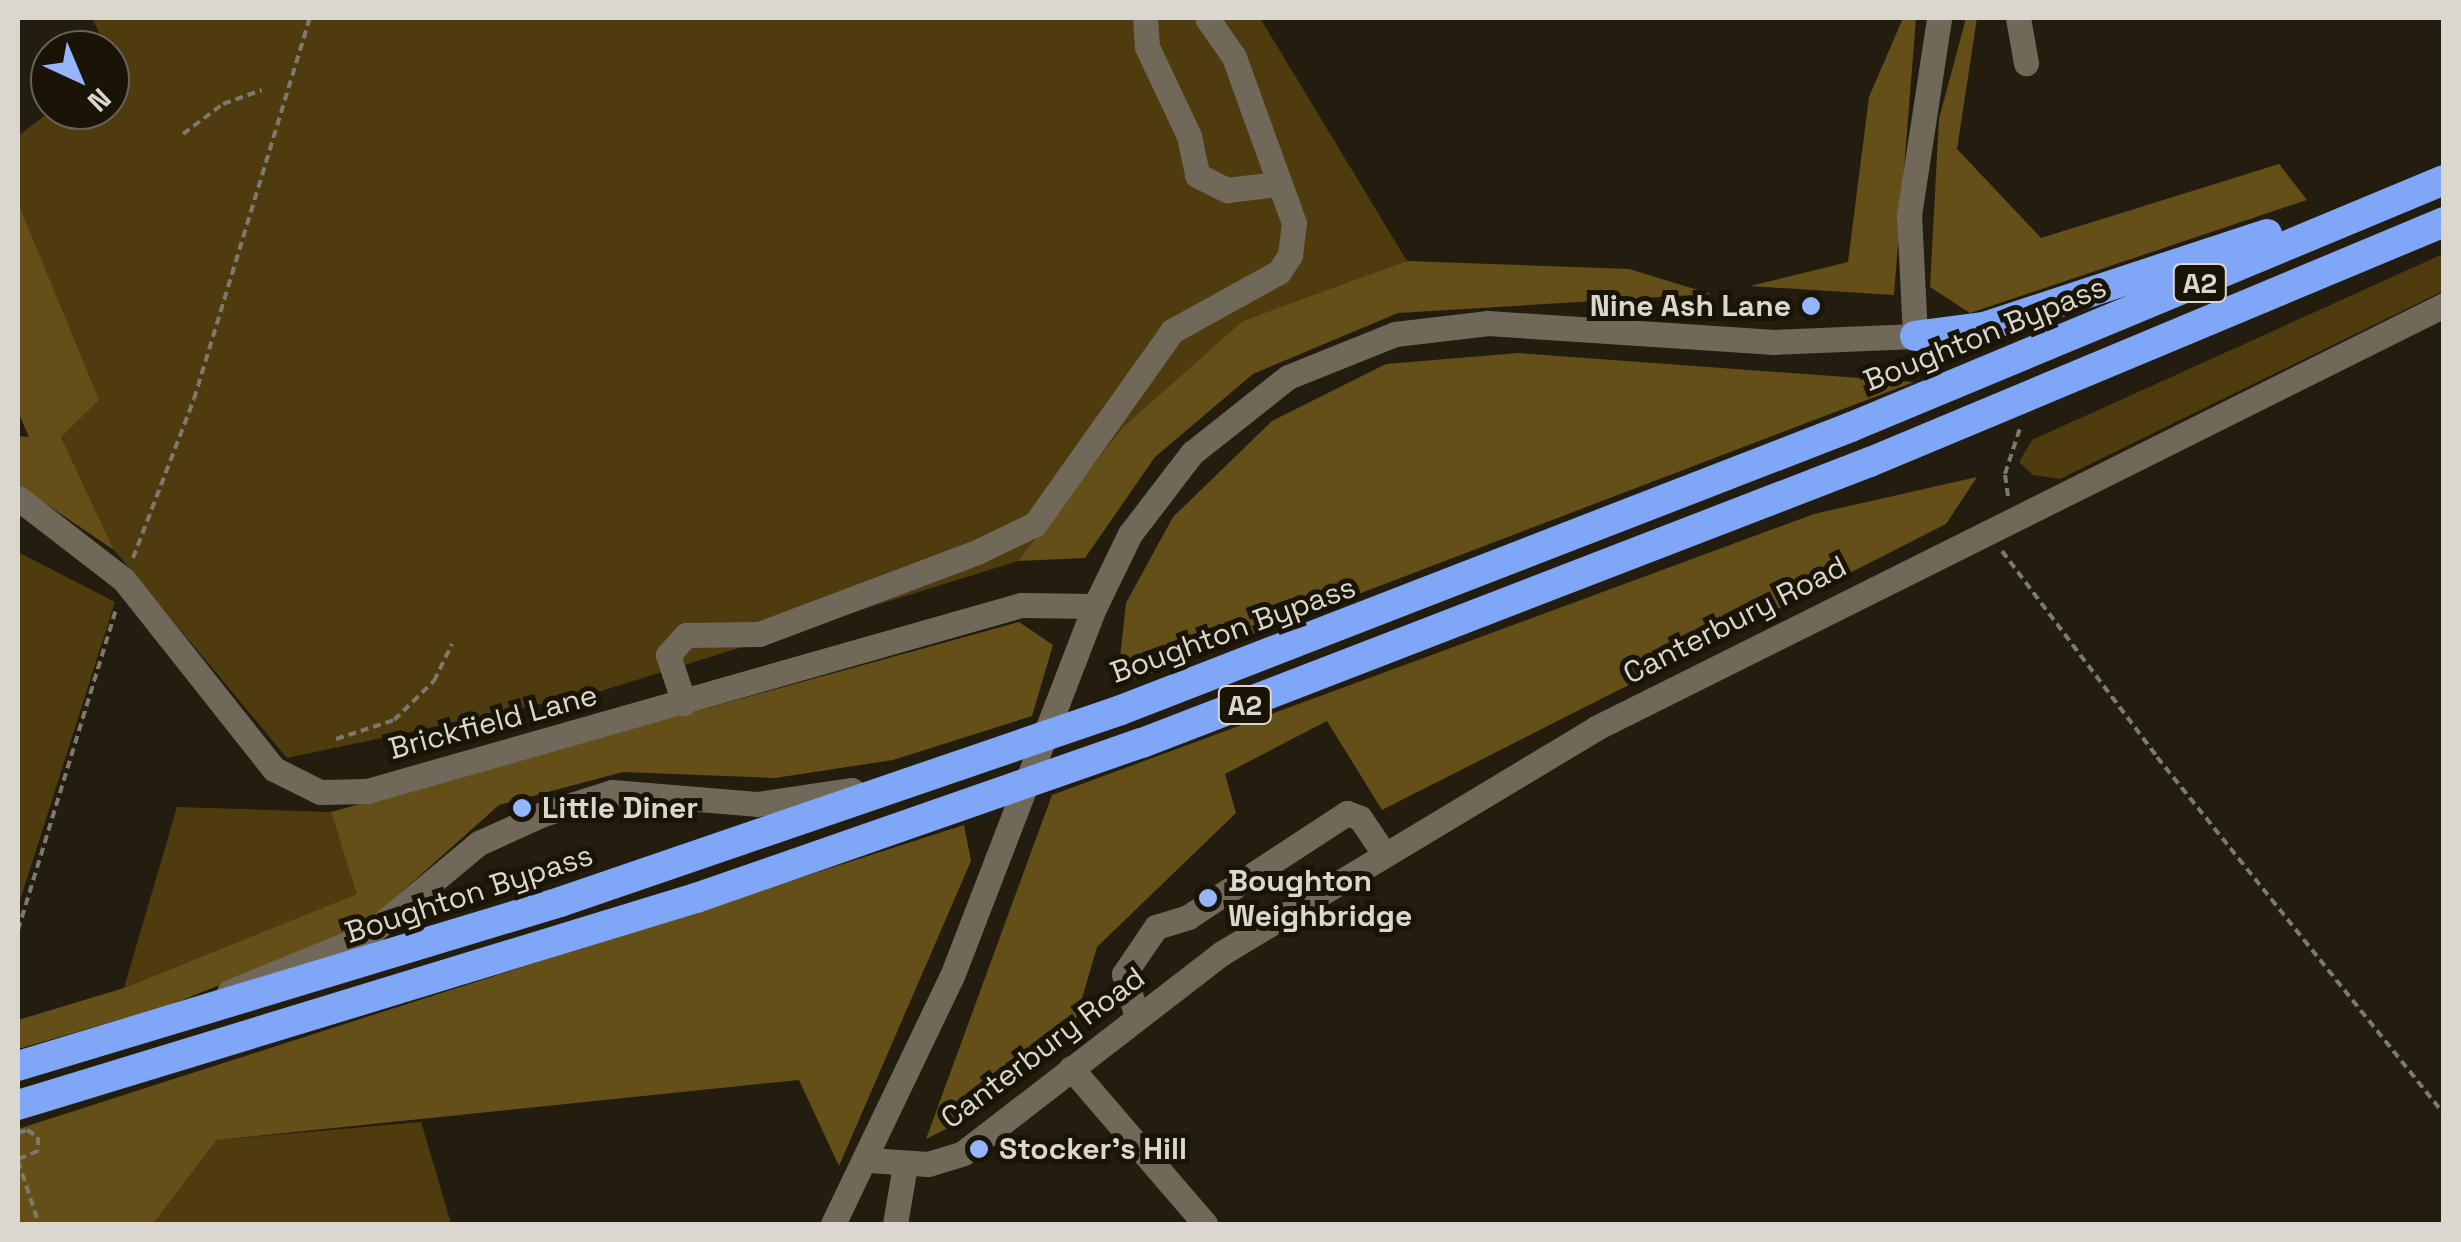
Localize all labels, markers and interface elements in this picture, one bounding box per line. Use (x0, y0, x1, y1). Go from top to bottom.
north arrow (30, 30, 130, 130)
text: N (80, 81, 119, 120)
road number: A2 (2172, 260, 2228, 306)
street label: Boughton Bypass (1859, 269, 2111, 399)
place label: Nine Ash Lane (1589, 288, 1791, 324)
marker: Nine Ash Lane (1800, 295, 1822, 317)
street label: Canterbury Road (1617, 548, 1853, 692)
street label: Boughton Bypass (1106, 569, 1360, 691)
street label: Brickfield Lane (385, 677, 601, 767)
road number: A2 (1218, 682, 1272, 728)
place label: Little Diner (542, 790, 698, 826)
marker: Little Diner (511, 797, 533, 819)
street label: Boughton Bypass (341, 837, 597, 951)
place label: Boughton Weighbridge (1228, 863, 1412, 934)
marker: Boughton Weighbridge (1197, 887, 1219, 909)
street label: Canterbury Road (934, 960, 1152, 1136)
place label: Stocker's Hill (999, 1131, 1187, 1167)
marker: Stocker's Hill (968, 1138, 990, 1160)

